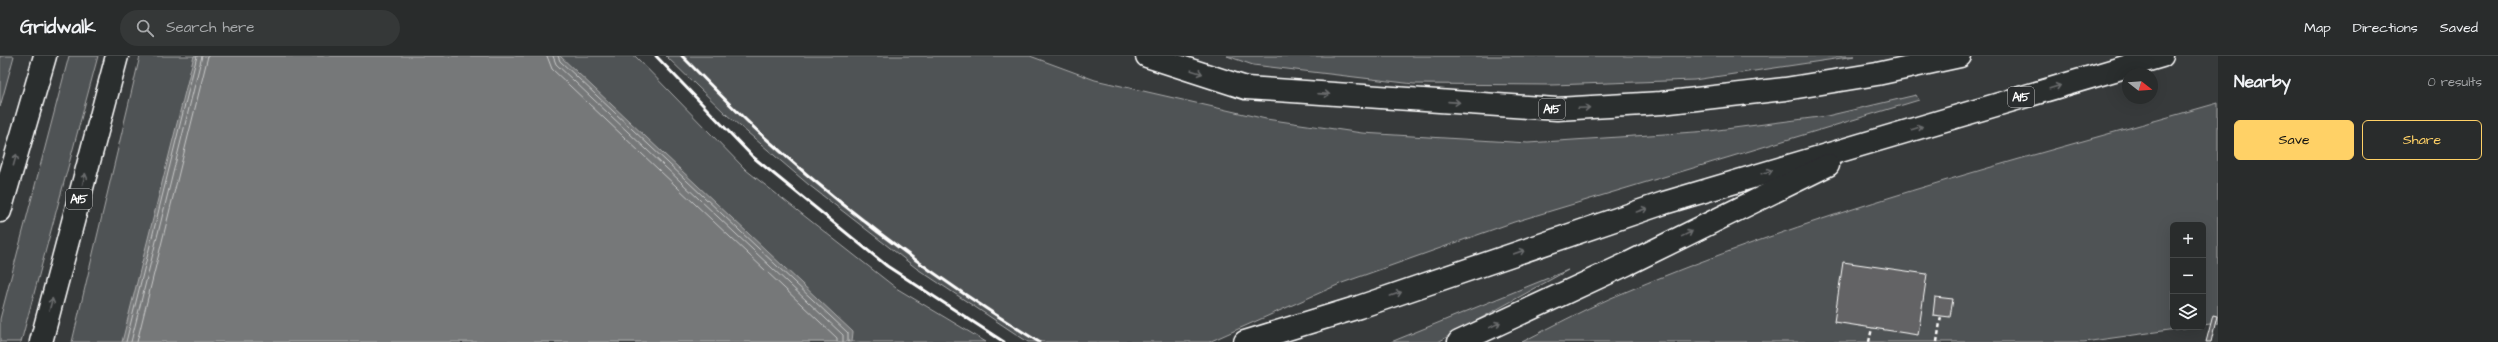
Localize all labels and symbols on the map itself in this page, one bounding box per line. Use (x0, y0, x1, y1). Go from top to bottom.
north arrow (2122, 68, 2158, 104)
one-way arrow (1190, 69, 1203, 76)
one-way arrow (2048, 83, 2061, 90)
road number: A15 (2008, 87, 2034, 107)
one-way arrow (1317, 90, 1330, 97)
one-way arrow (1447, 99, 1460, 106)
road number: A15 (1539, 99, 1565, 119)
one-way arrow (1577, 104, 1590, 111)
one-way arrow (1910, 124, 1923, 131)
one-way arrow (12, 154, 19, 167)
one-way arrow (1760, 168, 1773, 175)
one-way arrow (81, 172, 88, 185)
road number: A15 (66, 189, 92, 209)
one-way arrow (1636, 206, 1648, 214)
one-way arrow (1681, 230, 1693, 237)
one-way arrow (1513, 248, 1525, 256)
one-way arrow (1390, 290, 1402, 298)
one-way arrow (48, 298, 55, 311)
one-way arrow (1488, 321, 1500, 328)

